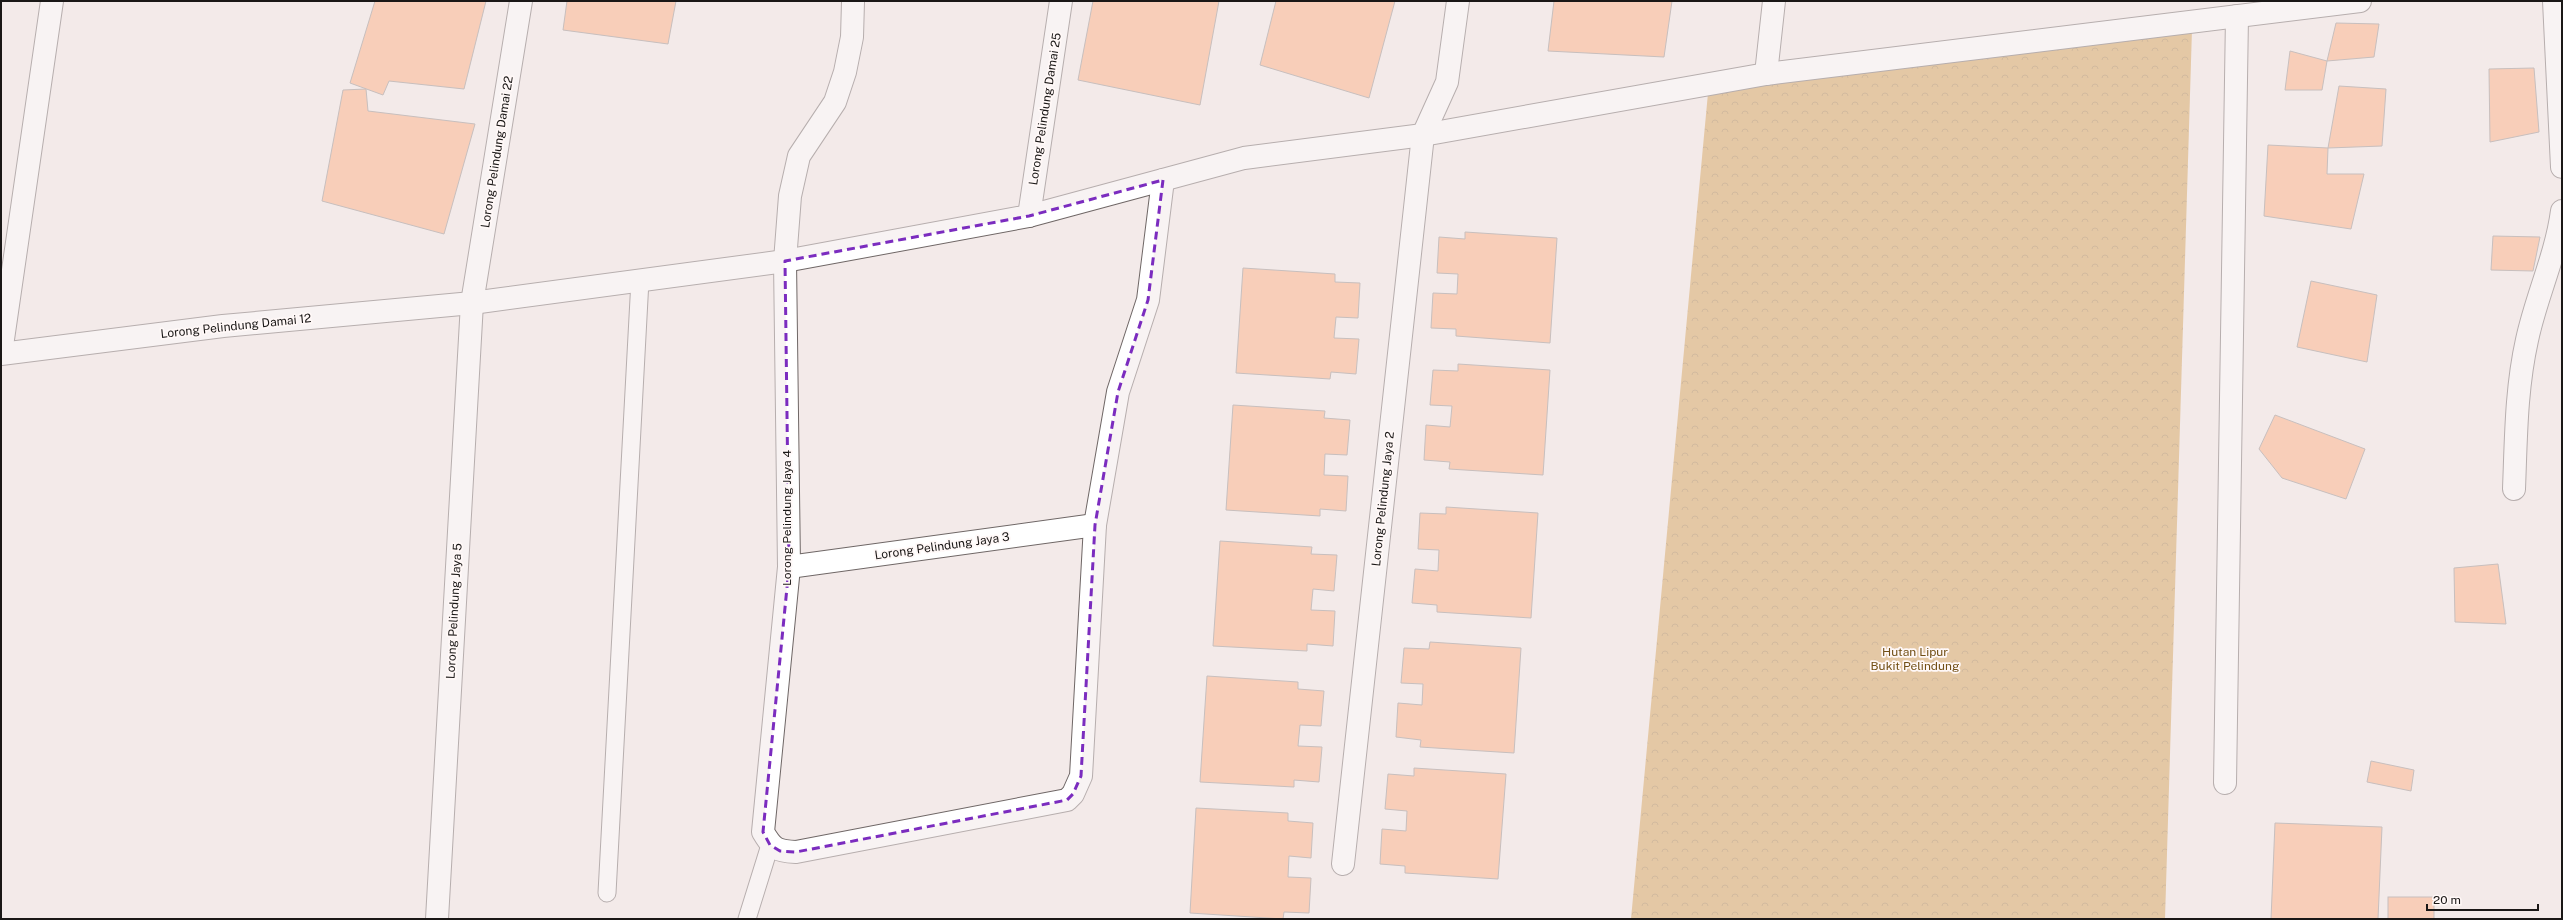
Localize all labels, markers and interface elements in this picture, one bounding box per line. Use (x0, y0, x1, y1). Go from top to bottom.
street label: Lorong Pelindung Damai 25 (1026, 31, 1064, 186)
street label: Lorong Pelindung Damai 22 (478, 75, 516, 229)
street label: Lorong Pelindung Damai 12 (160, 311, 312, 341)
street label: Lorong Pelindung Jaya 2 (1369, 431, 1397, 567)
street label: Lorong Pelindung Jaya 4 (780, 450, 794, 586)
street label: Lorong Pelindung Jaya 3 (874, 530, 1010, 562)
street label: Lorong Pelindung Jaya 5 (443, 542, 465, 679)
park label: Hutan Lipur Bukit Pelindung (1871, 645, 1959, 673)
scale bar (2427, 886, 2538, 912)
text: 20 m (2433, 893, 2461, 907)

